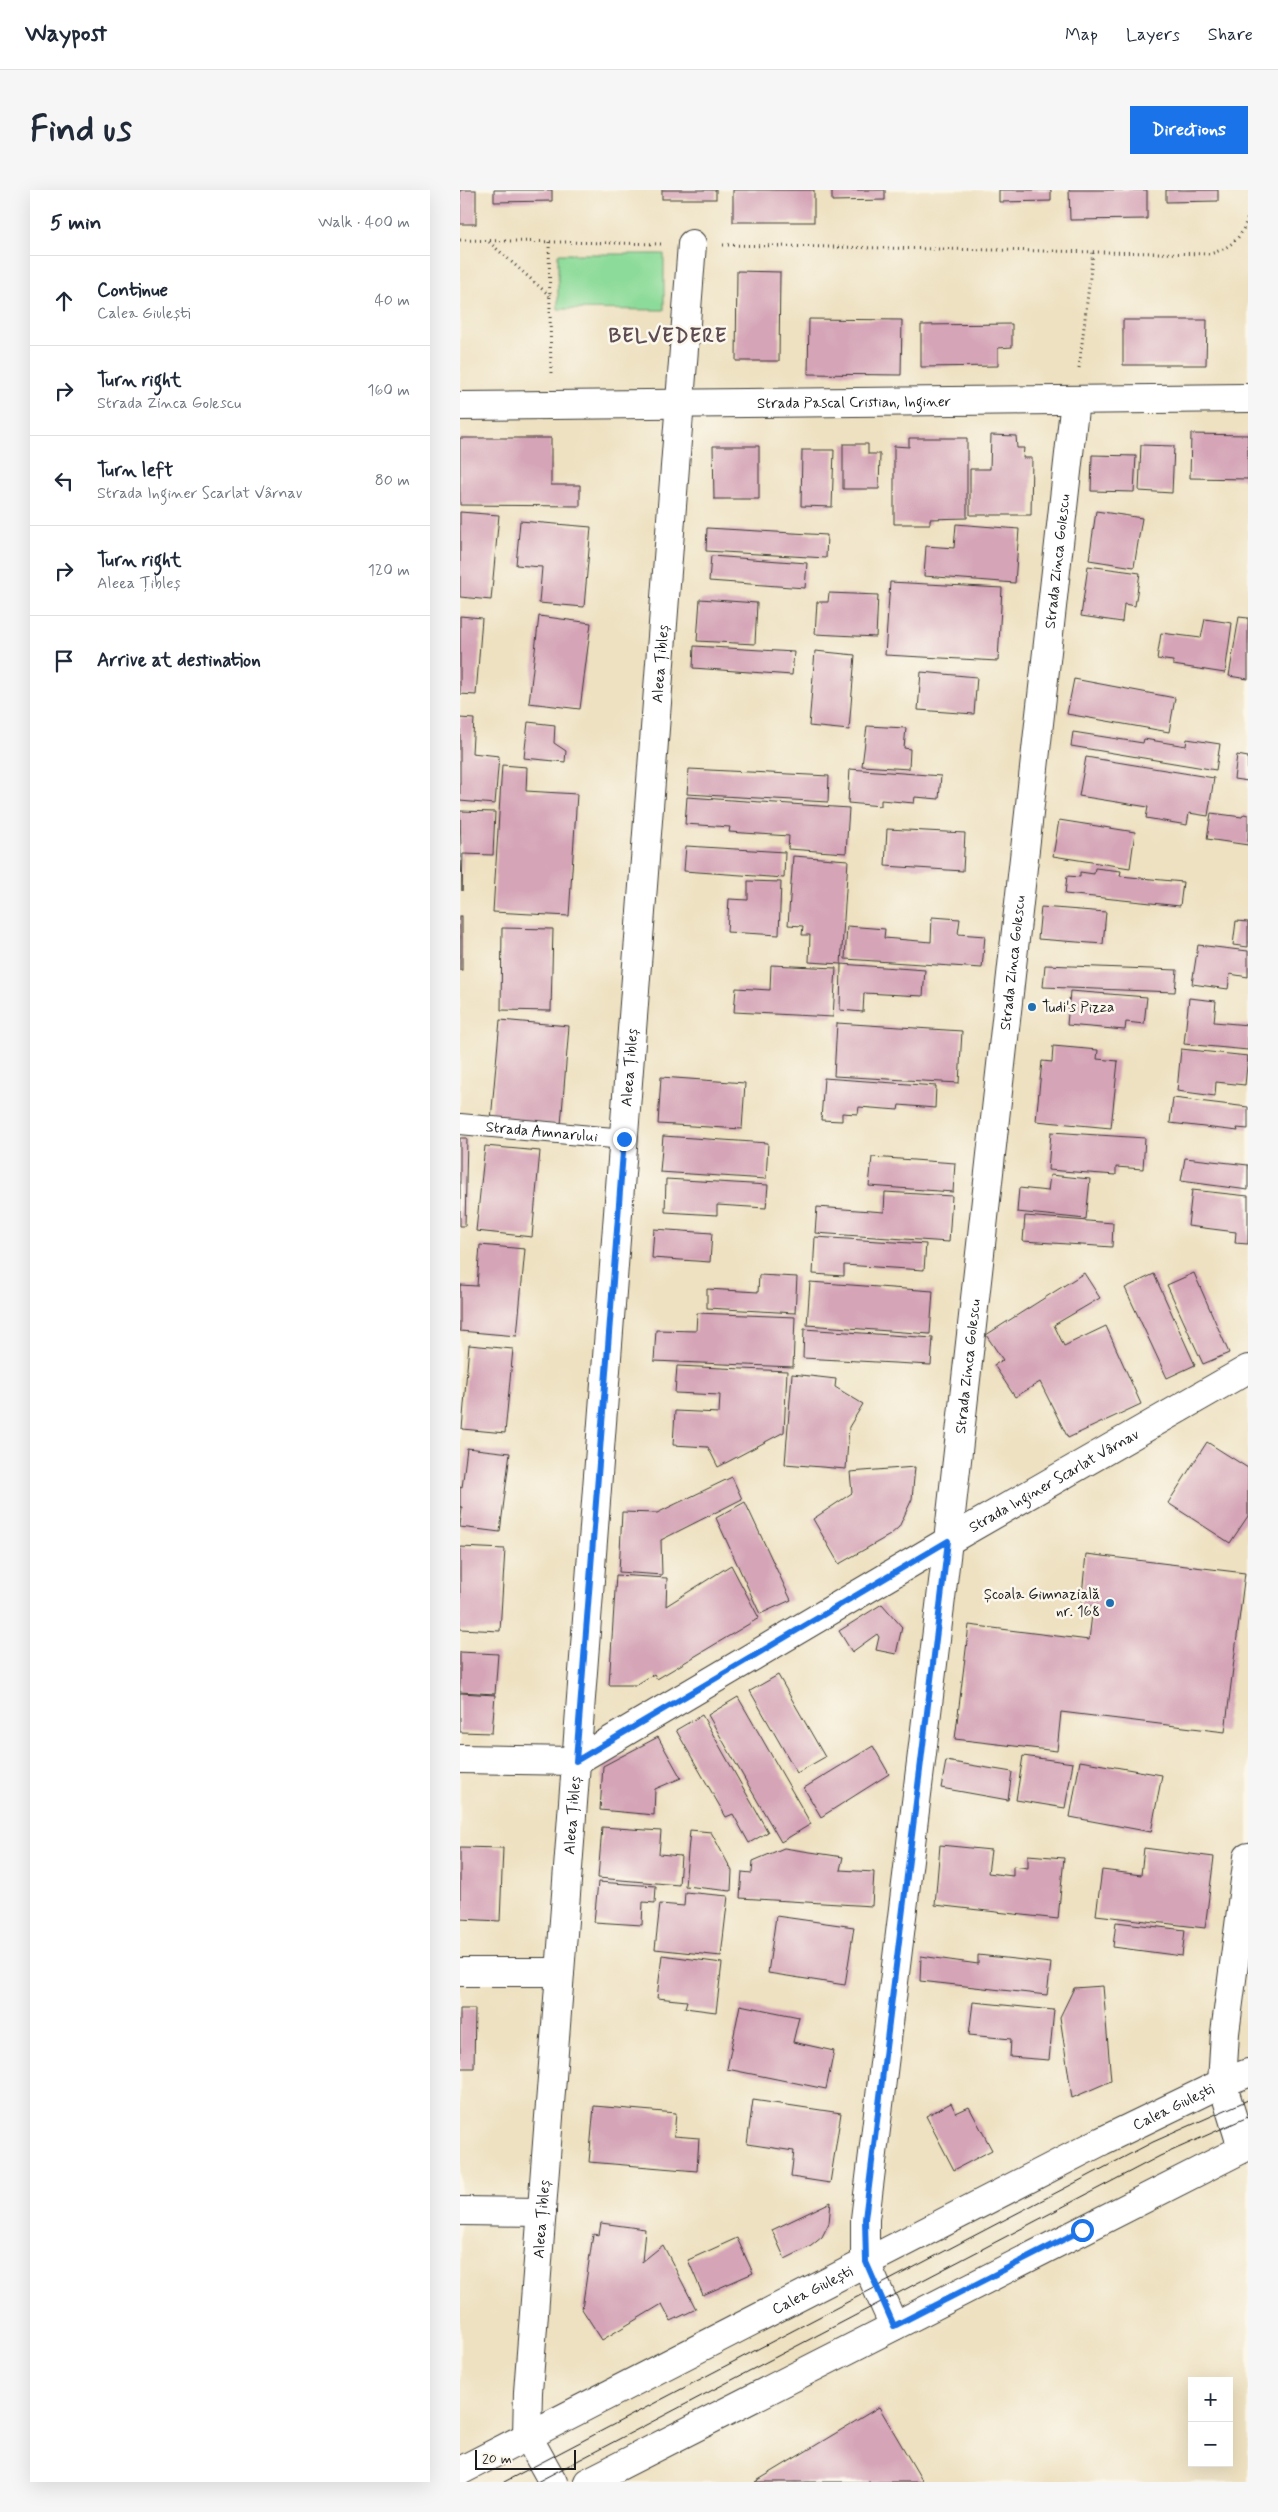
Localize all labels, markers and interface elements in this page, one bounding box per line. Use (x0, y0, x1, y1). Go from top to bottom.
text: Waypost (25, 19, 107, 50)
text: Map (1065, 23, 1098, 47)
text: Layers (1126, 23, 1180, 47)
text: Share (1208, 23, 1253, 47)
button: Directions (1130, 106, 1248, 154)
text: Find us (30, 107, 132, 153)
text: 5 min (50, 209, 102, 237)
text: Walk · 400 m (318, 212, 410, 233)
text: Continue (97, 278, 168, 303)
icon: ahead (50, 287, 78, 315)
text: 40 m (374, 290, 410, 311)
text: Calea Giulești (97, 303, 191, 324)
district label: BELVEDERE (608, 323, 728, 350)
text: Turn right (97, 368, 181, 393)
icon: right (50, 377, 78, 405)
text: 160 m (367, 380, 410, 401)
street label: Strada Pascal Cristian, Inginer (757, 392, 951, 414)
text: Strada Zinca Golescu (97, 393, 241, 414)
text: Turn left (97, 458, 173, 483)
icon: left (50, 467, 78, 495)
text: 80 m (375, 470, 410, 491)
text: Strada Inginer Scarlat Vârnav (97, 483, 303, 504)
street label: Strada Zinca Golescu (1041, 493, 1075, 630)
text: Turn right (97, 548, 181, 573)
icon: right (50, 557, 78, 585)
text: 120 m (368, 560, 410, 581)
text: Aleea Țibleș (97, 573, 181, 594)
street label: Aleea Țibleș (648, 624, 674, 704)
icon: arrive (50, 647, 78, 675)
text: Arrive at destination (97, 648, 261, 673)
street label: Strada Zinca Golescu (996, 894, 1031, 1031)
place label: Tudi's Pizza (1042, 998, 1114, 1018)
marker: Tudi's Pizza (1026, 1001, 1038, 1013)
street label: Aleea Țibleș (617, 1027, 643, 1108)
street label: Strada Amnarului (485, 1117, 599, 1148)
route end (613, 1128, 636, 1151)
street label: Strada Zinca Golescu (951, 1298, 986, 1435)
street label: Strada Inginer Scarlat Vârnav (965, 1425, 1143, 1538)
place label: Școala Gimnazială nr. 168 (984, 1585, 1100, 1622)
marker: Școala Gimnazială nr. 168 (1104, 1597, 1116, 1609)
street label: Aleea Țibleș (560, 1775, 586, 1855)
street label: Calea Giulești (1130, 2079, 1218, 2136)
street label: Aleea Țibleș (529, 2179, 555, 2259)
route start (1071, 2219, 1094, 2242)
street label: Calea Giulești (769, 2262, 857, 2320)
map controls (1188, 2377, 1233, 2467)
button: + (1188, 2377, 1233, 2422)
button: − (1188, 2422, 1233, 2467)
scale bar (475, 2447, 576, 2470)
text: 20 m (482, 2450, 512, 2468)

